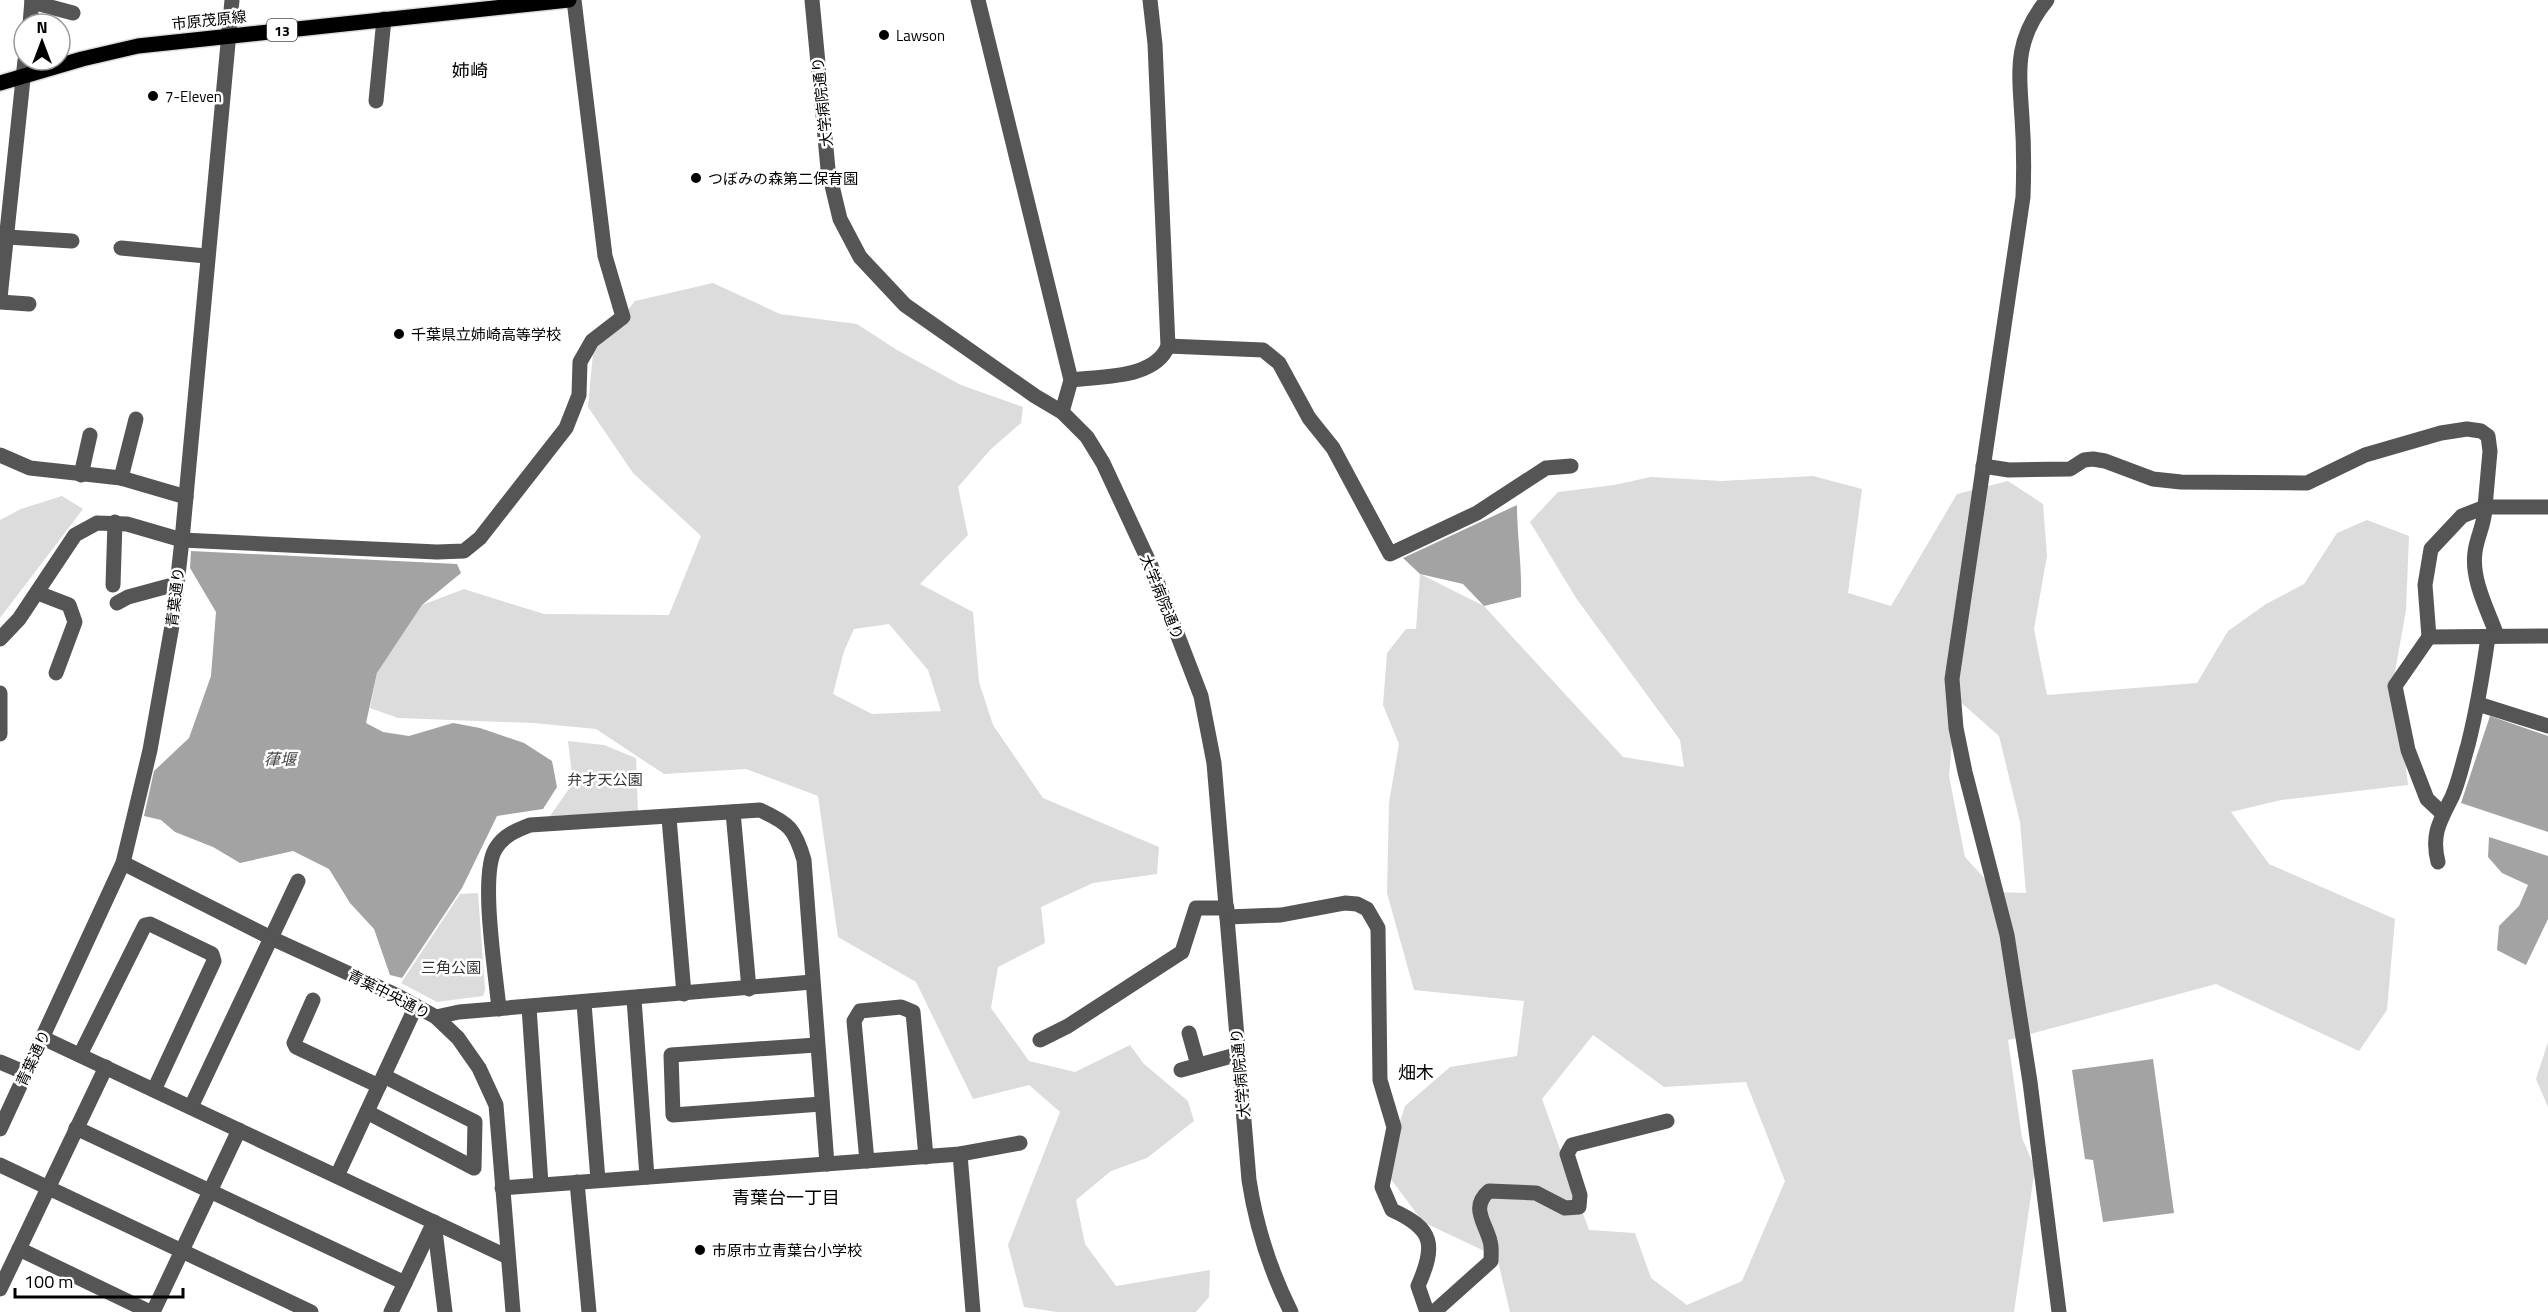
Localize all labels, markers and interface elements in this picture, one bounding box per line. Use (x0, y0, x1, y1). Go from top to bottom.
street label: 市原茂原線 (170, 5, 248, 35)
north arrow (12, 12, 72, 72)
text: N (36, 15, 48, 39)
road number: 13 (267, 19, 297, 41)
place label: Lawson (896, 24, 945, 47)
marker: Lawson (877, 28, 891, 42)
street label: 大学病院通り (806, 56, 838, 148)
district label: 姉崎 (452, 57, 488, 84)
place label: 7-Eleven (165, 85, 222, 108)
marker: 7-Eleven (146, 89, 160, 103)
place label: つぼみの森第二保育園 (708, 167, 858, 190)
marker: つぼみの森第二保育園 (689, 171, 703, 185)
place label: 千葉県立姉崎高等学校 (411, 323, 561, 346)
marker: 千葉県立姉崎高等学校 (392, 327, 406, 341)
street label: 大学病院通り (1134, 551, 1190, 643)
street label: 青葉通り (160, 566, 190, 628)
water label: 葎堰 (264, 747, 299, 771)
park label: 弁才天公園 (567, 768, 643, 791)
park label: 三角公園 (421, 956, 481, 979)
street label: 青葉中央通り (344, 963, 434, 1025)
street label: 青葉通り (10, 1026, 56, 1090)
street label: 大学病院通り (1225, 1027, 1255, 1119)
district label: 畑木 (1398, 1059, 1434, 1086)
district label: 青葉台一丁目 (732, 1184, 840, 1211)
place label: 市原市立青葉台小学校 (712, 1239, 862, 1262)
marker: 市原市立青葉台小学校 (693, 1243, 707, 1257)
scale bar (15, 1261, 183, 1299)
text: 100 m (24, 1268, 73, 1295)

